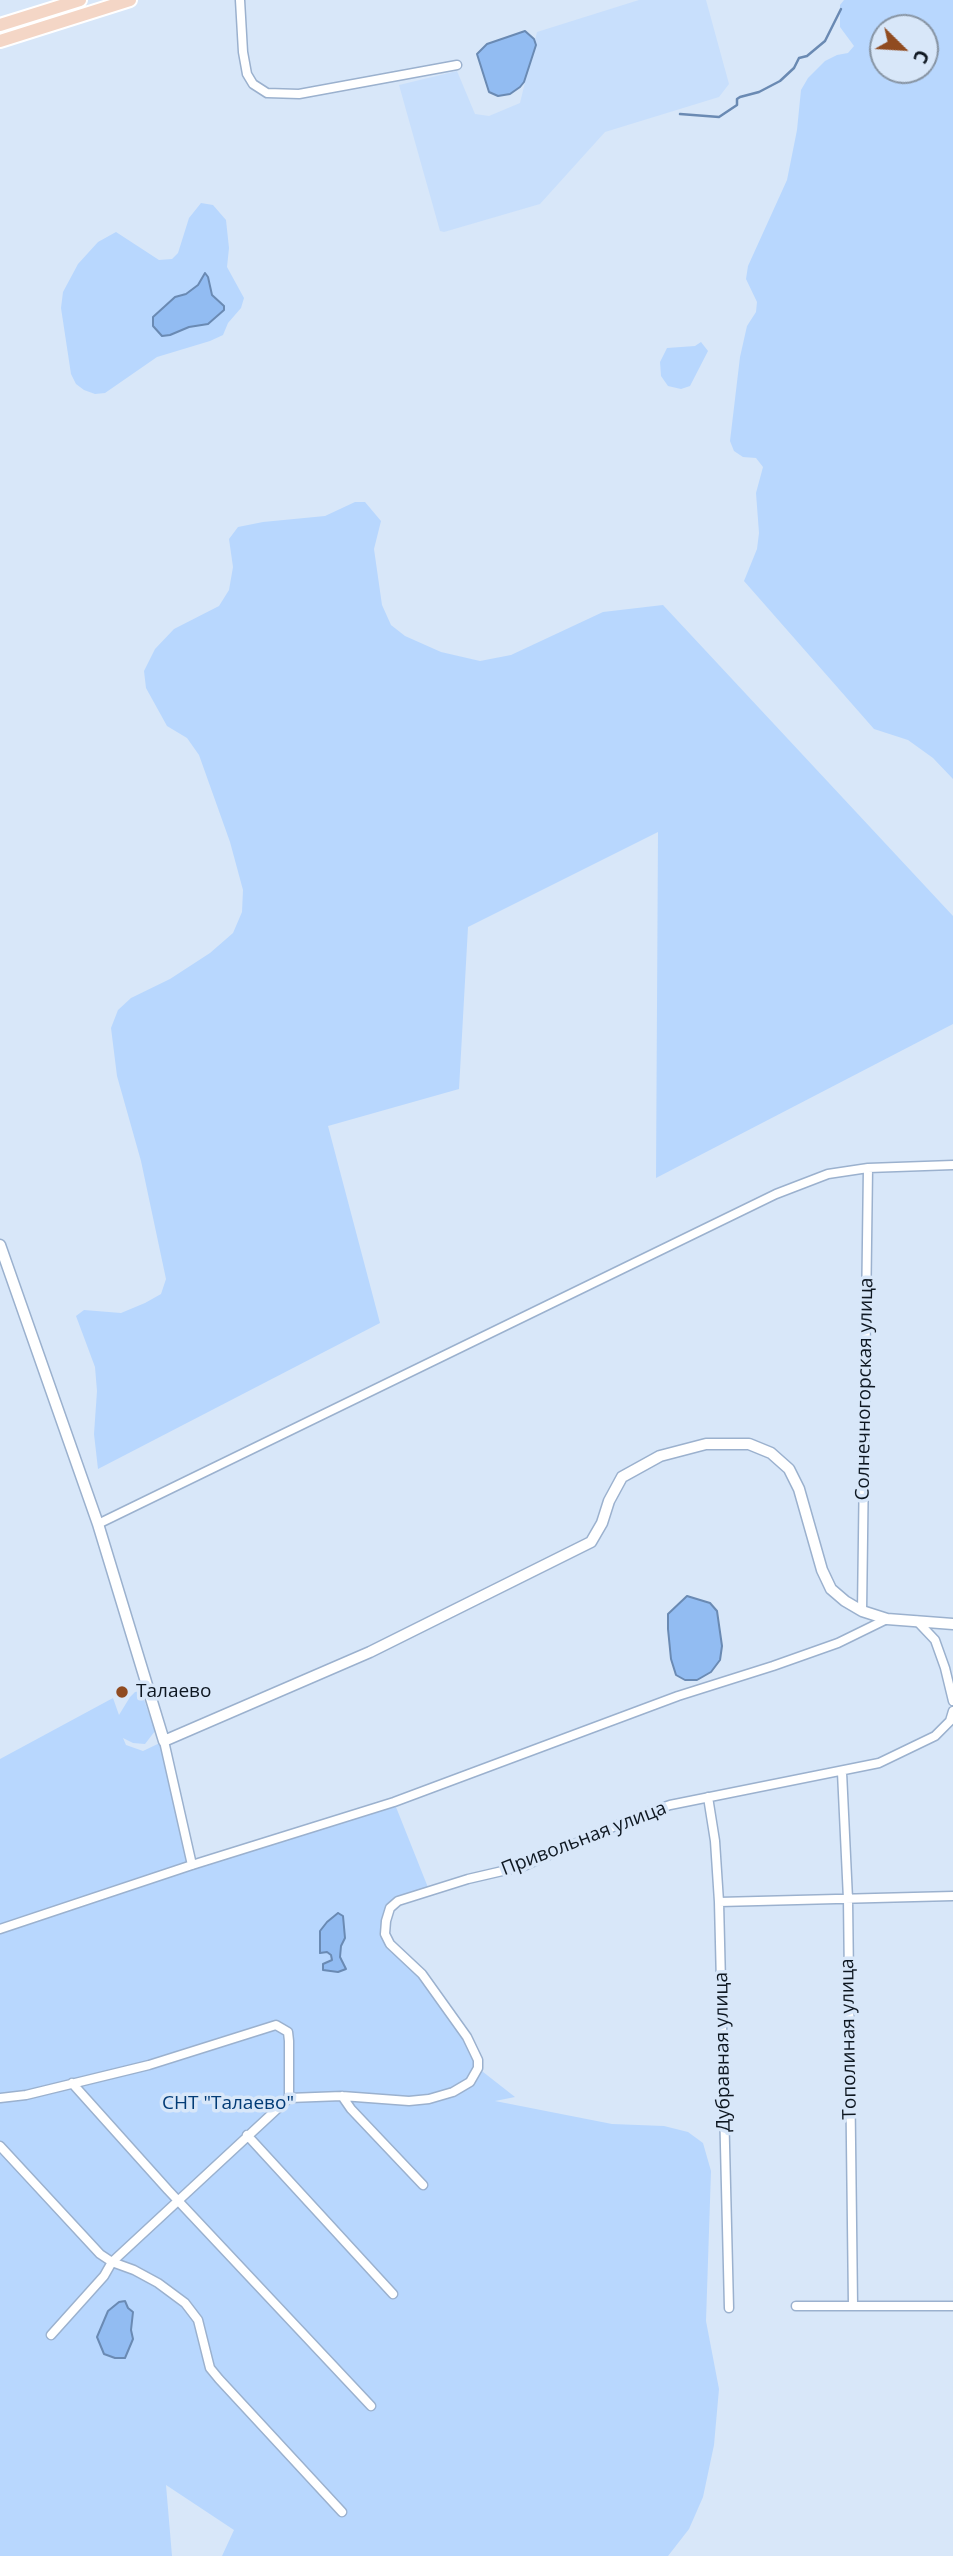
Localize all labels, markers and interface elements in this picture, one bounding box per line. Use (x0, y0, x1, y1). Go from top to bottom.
north arrow (869, 14, 939, 84)
text: С (907, 46, 936, 68)
street label: Солнечногорская улица (852, 1277, 878, 1501)
place label: Талаево (136, 1681, 211, 1703)
marker: Талаево (114, 1684, 130, 1700)
street label: Привольная улица (498, 1797, 670, 1881)
street label: Тополиная улица (836, 1958, 862, 2120)
street label: Дубравная улица (710, 1972, 736, 2132)
park label: СНТ "Талаево" (162, 2093, 294, 2115)

